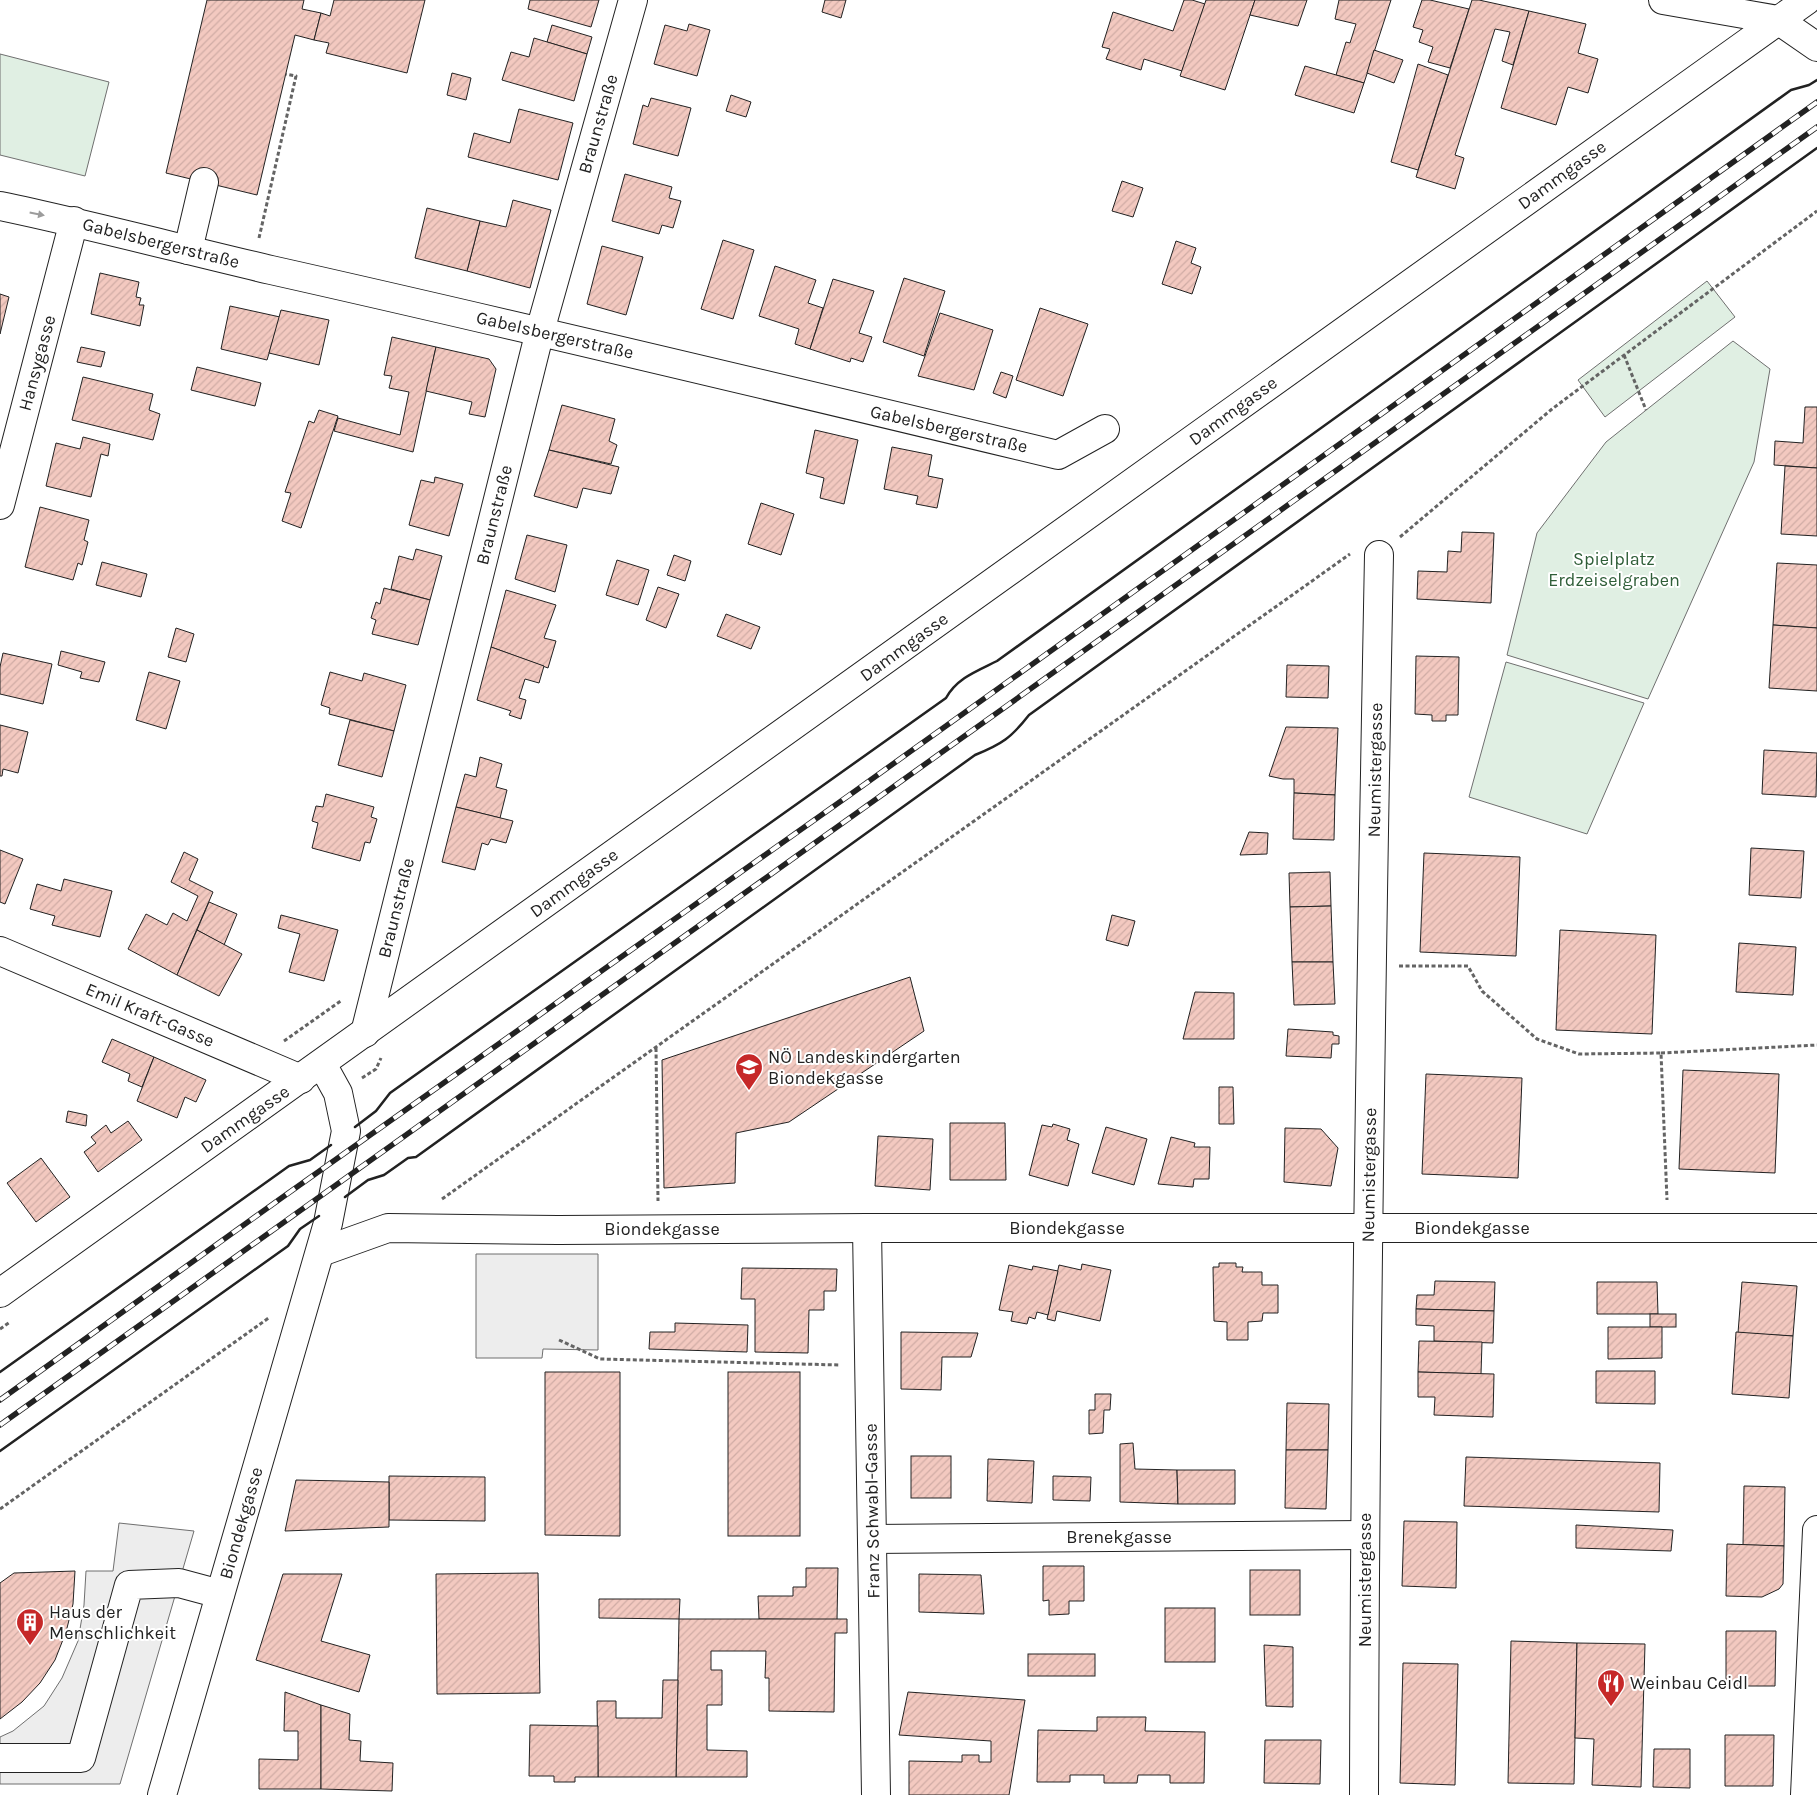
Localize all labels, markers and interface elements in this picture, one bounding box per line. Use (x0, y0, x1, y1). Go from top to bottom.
street label: Braunstraße (573, 72, 623, 176)
street label: Dammgasse (1514, 136, 1610, 214)
one-way arrow (29, 210, 44, 218)
street label: Gabelsbergerstraße (80, 213, 242, 273)
street label: Gabelsbergerstraße (474, 306, 636, 364)
street label: Hansygasse (14, 313, 60, 413)
street label: Dammgasse (1185, 372, 1281, 450)
street label: Gabelsbergerstraße (868, 400, 1030, 458)
street label: Braunstraße (471, 463, 517, 567)
park label: Spielplatz Erdzeiselgraben (1548, 548, 1680, 591)
street label: Dammgasse (856, 608, 952, 686)
street label: Neumistergasse (1363, 703, 1387, 837)
street label: Dammgasse (526, 844, 622, 922)
street label: Braunstraße (373, 856, 419, 960)
street label: Emil Kraft-Gasse (82, 978, 218, 1052)
place label: NÖ Landeskindergarten Biondekgasse (768, 1046, 961, 1089)
school or university icon: NÖ Landeskindergarten Biondekgasse (734, 1052, 764, 1091)
street label: Dammgasse (196, 1080, 294, 1158)
street label: Neumistergasse (1357, 1108, 1381, 1242)
street label: Biondekgasse (1009, 1217, 1125, 1239)
street label: Biondekgasse (1414, 1217, 1530, 1239)
street label: Biondekgasse (604, 1218, 720, 1240)
street label: Franz Schwabl-Gasse (859, 1423, 885, 1599)
street label: Biondekgasse (215, 1464, 267, 1582)
street label: Neumistergasse (1354, 1513, 1376, 1647)
street label: Brenekgasse (1066, 1526, 1172, 1548)
place label: Haus der Menschlichkeit (49, 1601, 176, 1644)
building icon: Haus der Menschlichkeit (15, 1607, 45, 1646)
restaurant icon: Weinbau Ceidl (1596, 1668, 1626, 1707)
place label: Weinbau Ceidl (1630, 1672, 1748, 1694)

